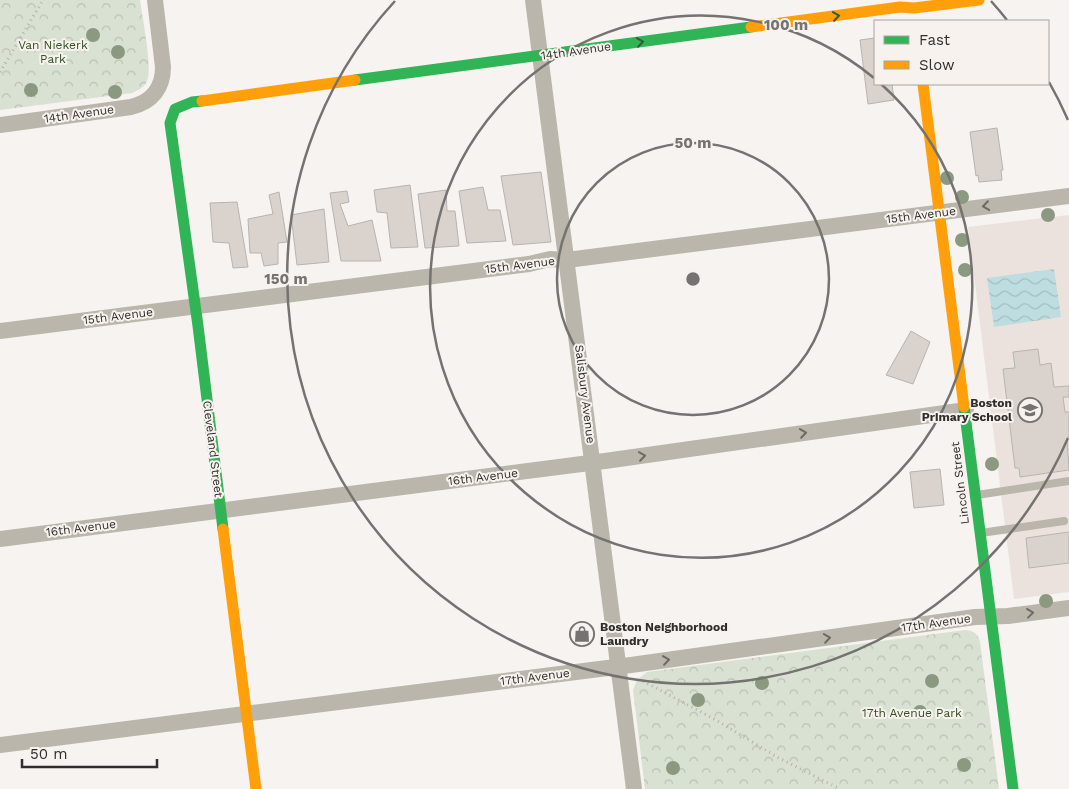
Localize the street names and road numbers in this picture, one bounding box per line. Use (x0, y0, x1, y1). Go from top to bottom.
street label: 14th Avenue (540, 39, 612, 63)
street label: 14th Avenue (43, 102, 115, 126)
street label: 15th Avenue (885, 204, 957, 226)
street label: 15th Avenue (484, 254, 556, 276)
street label: 15th Avenue (82, 305, 154, 327)
street label: Salisbury Avenue (572, 344, 598, 444)
street label: Cleveland Street (200, 400, 226, 498)
street label: Lincoln Street (948, 441, 972, 525)
street label: 16th Avenue (447, 466, 519, 488)
street label: 16th Avenue (45, 517, 117, 539)
street label: 17th Avenue (900, 611, 972, 635)
street label: 17th Avenue (499, 666, 571, 688)

